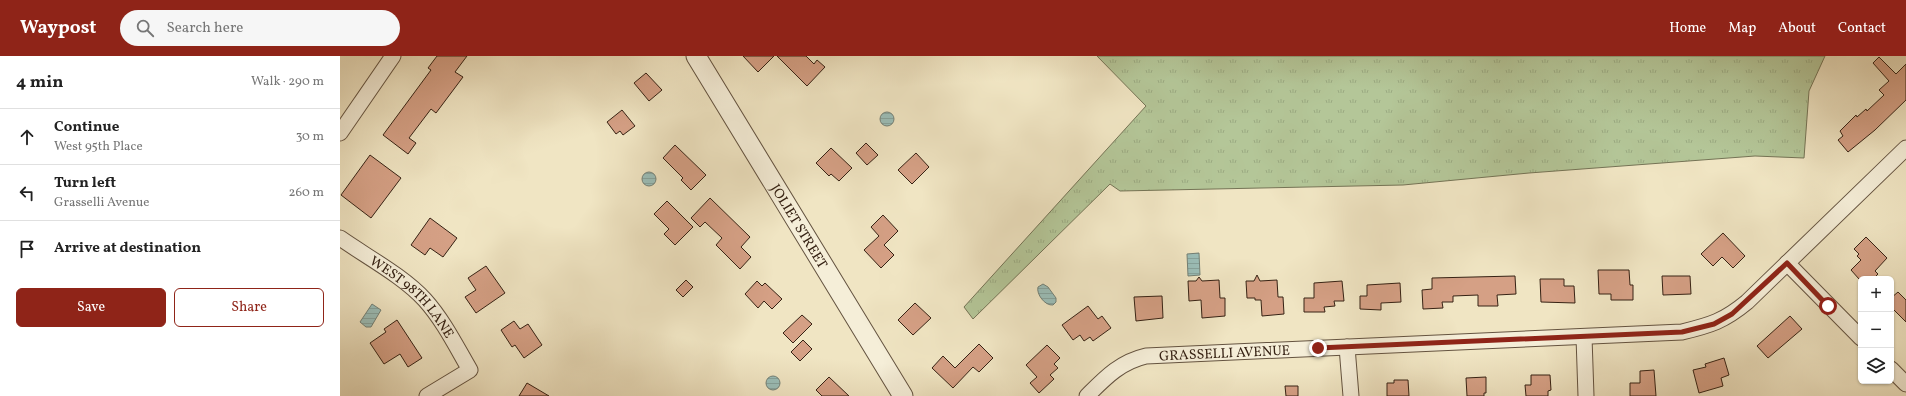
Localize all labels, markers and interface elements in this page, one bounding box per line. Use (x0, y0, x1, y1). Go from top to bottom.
search box (120, 10, 400, 46)
text: Waypost (20, 15, 96, 41)
icon: search (134, 17, 156, 39)
text: Search here (166, 18, 243, 39)
text: Home (1669, 19, 1706, 38)
text: Map (1728, 19, 1756, 38)
text: About (1778, 19, 1816, 38)
text: Contact (1838, 19, 1886, 38)
text: 4 min (16, 71, 63, 94)
text: Walk · 290 m (251, 73, 324, 91)
text: Continue (54, 117, 119, 138)
icon: ahead (16, 126, 38, 148)
text: 30 m (296, 128, 324, 146)
text: West 95th Place (54, 138, 143, 156)
text: Turn left (54, 173, 116, 194)
street label: JOLIET STREET (765, 181, 831, 273)
icon: left (16, 182, 38, 204)
text: 260 m (289, 184, 324, 202)
text: Grasselli Avenue (54, 194, 150, 212)
icon: arrive (16, 238, 38, 260)
text: Arrive at destination (54, 238, 201, 259)
street label: WEST 98TH LANE (366, 252, 458, 342)
map controls (1858, 276, 1894, 384)
button: + (1858, 276, 1894, 312)
button: Save (16, 288, 166, 327)
button: Share (174, 288, 324, 327)
route start (1819, 297, 1837, 315)
button: − (1858, 312, 1894, 348)
route end (1309, 339, 1327, 357)
street label: GRASSELLI AVENUE (1159, 342, 1291, 366)
button: layers (1858, 348, 1894, 384)

